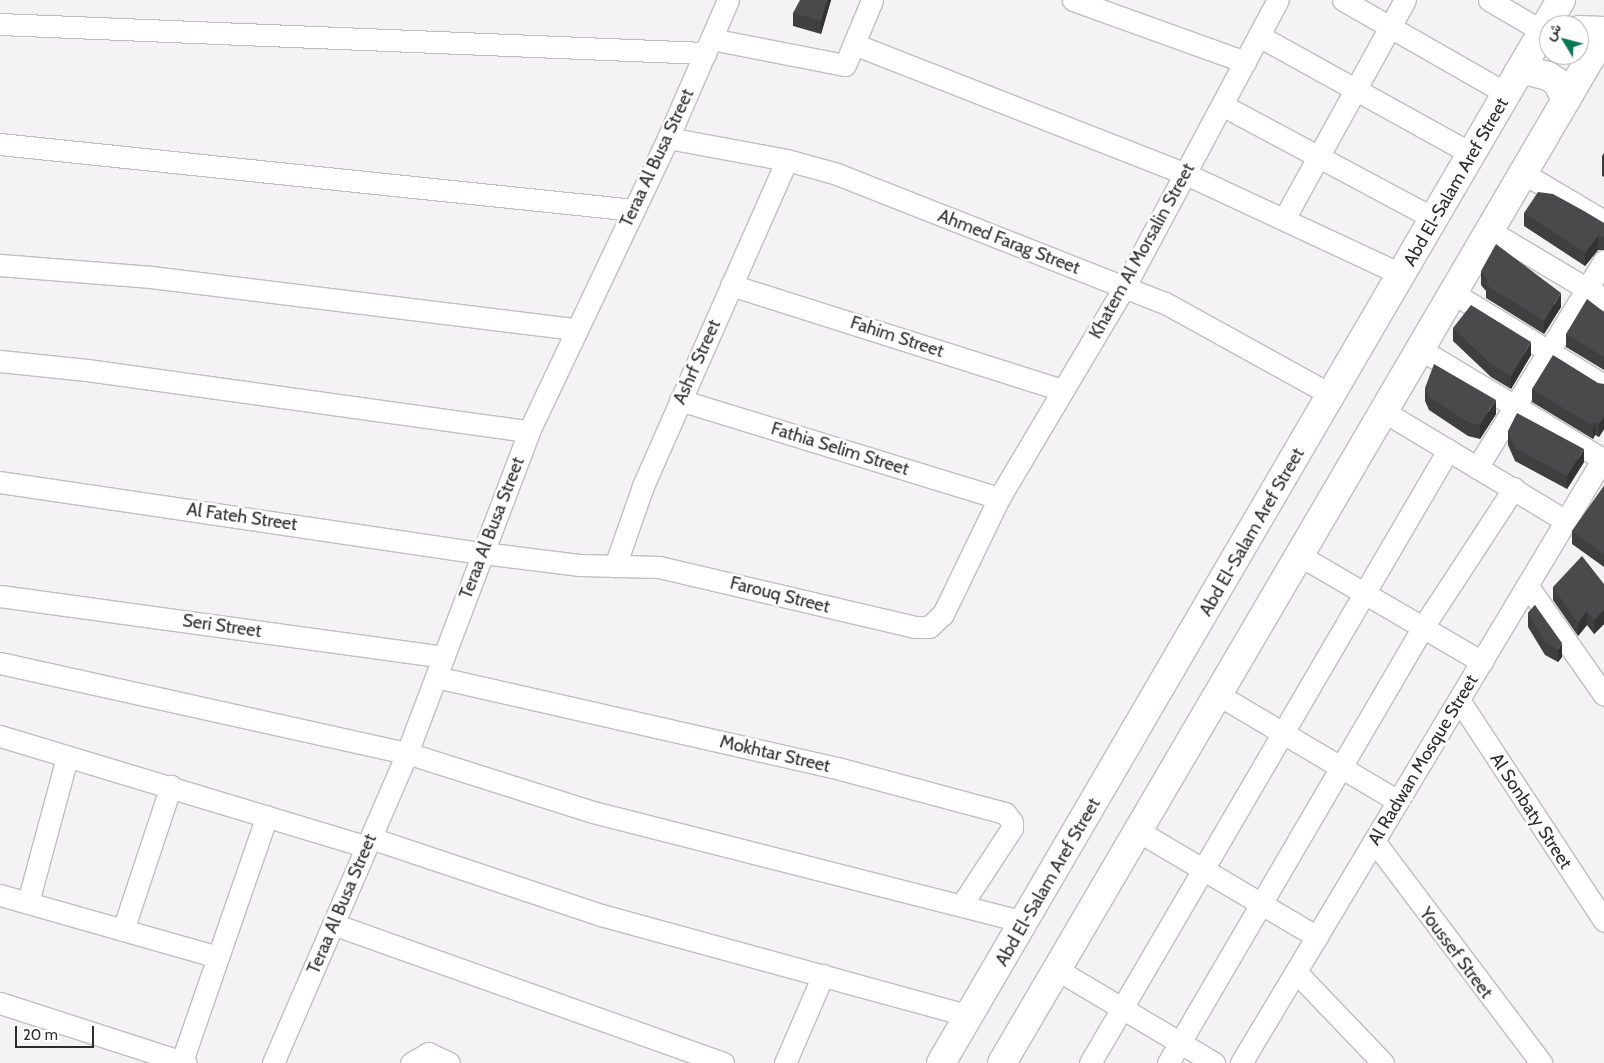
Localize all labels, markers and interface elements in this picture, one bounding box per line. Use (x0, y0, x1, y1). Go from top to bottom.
north arrow (1539, 15, 1589, 65)
text: ش (1541, 19, 1565, 44)
street label: Teraa Al Busa Street (616, 85, 698, 231)
street label: Abd El-Salam Aref Street (1399, 94, 1513, 270)
street label: Khatem Al Morsalin Street (1085, 160, 1199, 342)
street label: Ahmed Farag Street (935, 205, 1083, 279)
street label: Fahim Street (848, 312, 946, 362)
street label: Ashrf Street (669, 316, 725, 408)
street label: Fathia Selim Street (768, 418, 912, 480)
street label: Abd El-Salam Aref Street (1195, 444, 1309, 620)
street label: Teraa Al Busa Street (455, 454, 529, 602)
street label: Al Fateh Street (185, 499, 299, 535)
street label: Farouq Street (728, 572, 832, 618)
street label: Seri Street (181, 610, 263, 642)
street label: Al Radwan Mosque Street (1363, 671, 1483, 849)
street label: Mokhtar Street (718, 731, 832, 777)
street label: Al Sonbaty Street (1486, 749, 1576, 873)
street label: Abd El-Salam Aref Street (991, 794, 1105, 970)
street label: Teraa Al Busa Street (303, 831, 381, 977)
street label: Youssef Street (1415, 903, 1497, 1003)
scale bar (18, 1016, 96, 1048)
text: 20 m (23, 1026, 58, 1044)

